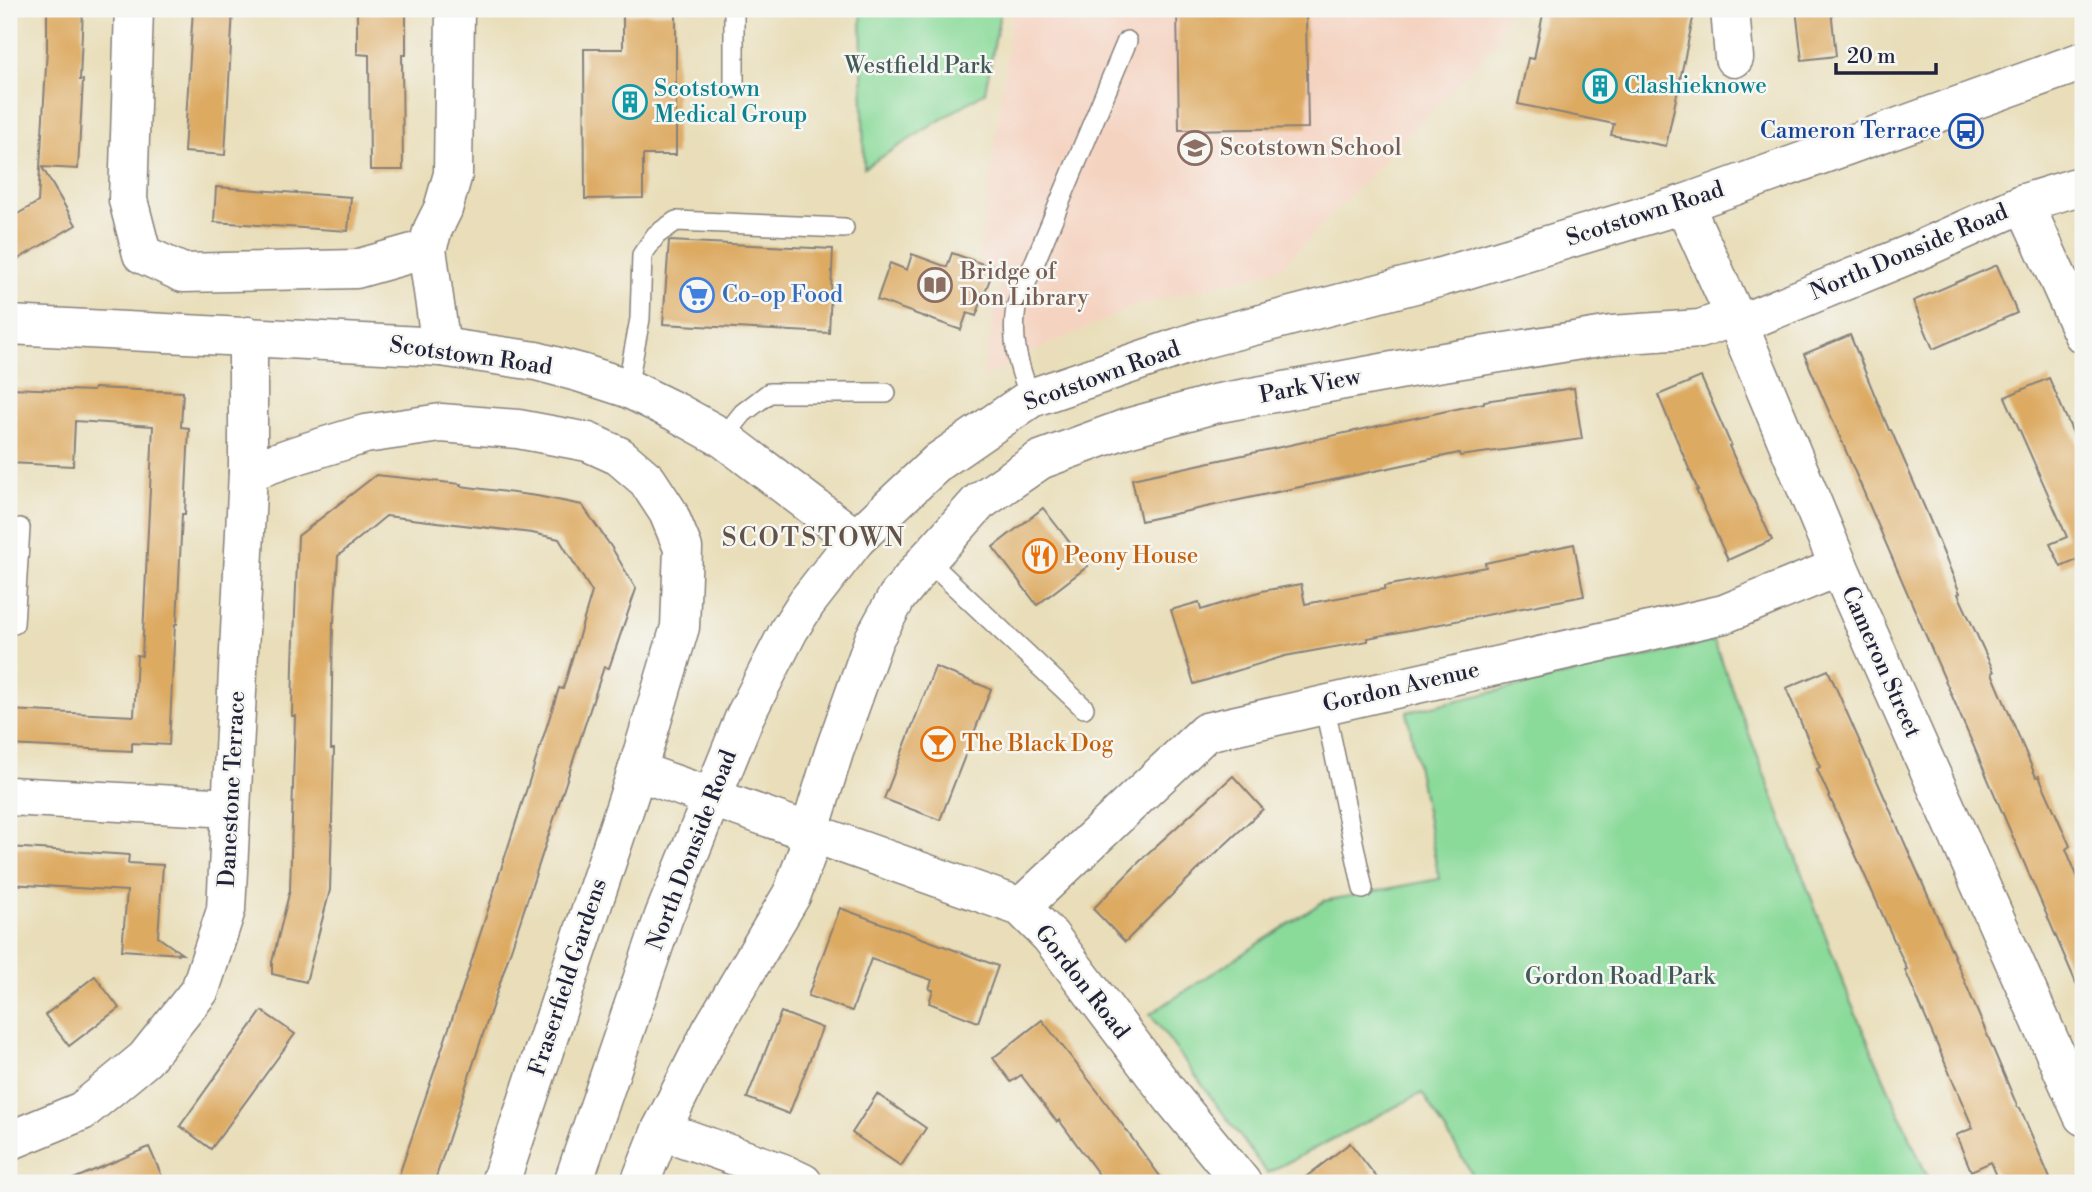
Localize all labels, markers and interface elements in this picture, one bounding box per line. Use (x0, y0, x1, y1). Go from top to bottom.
scale bar (1836, 32, 1936, 76)
text: 20 m (1847, 44, 1896, 70)
park label: Westfield Park (843, 52, 993, 80)
building icon: Clashieknowe (1581, 67, 1619, 105)
place label: Clashieknowe (1624, 72, 1767, 100)
place label: Scotstown Medical Group (654, 75, 807, 129)
building icon: Scotstown Medical Group (611, 83, 649, 121)
bus stop icon: Cameron Terrace (1947, 112, 1985, 150)
place label: Cameron Terrace (1760, 117, 1941, 145)
school or university icon: Scotstown School (1176, 129, 1214, 167)
place label: Scotstown School (1220, 134, 1402, 162)
street label: Scotstown Road (1563, 175, 1727, 253)
street label: North Donside Road (1806, 198, 2012, 306)
place label: Bridge of Don Library (959, 258, 1089, 312)
library icon: Bridge of Don Library (916, 266, 954, 304)
supermarket icon: Co-op Food (678, 276, 716, 314)
place label: Co-op Food (722, 281, 843, 309)
street label: Scotstown Road (388, 331, 554, 381)
street label: Scotstown Road (1020, 335, 1184, 417)
street label: Park View (1257, 362, 1364, 410)
district label: SCOTSTOWN (722, 522, 906, 554)
restaurant icon: Peony House (1021, 537, 1059, 575)
place label: Peony House (1064, 542, 1198, 570)
street label: Cameron Street (1835, 582, 1927, 742)
street label: Gordon Avenue (1320, 655, 1482, 719)
street label: Danestone Terrace (213, 690, 251, 888)
bar icon: The Black Dog (919, 725, 957, 763)
place label: The Black Dog (962, 730, 1114, 758)
street label: North Donside Road (641, 746, 743, 954)
street label: Fraserfield Gardens (523, 875, 613, 1079)
street label: Gordon Road (1029, 919, 1135, 1045)
park label: Gordon Road Park (1525, 963, 1716, 991)

